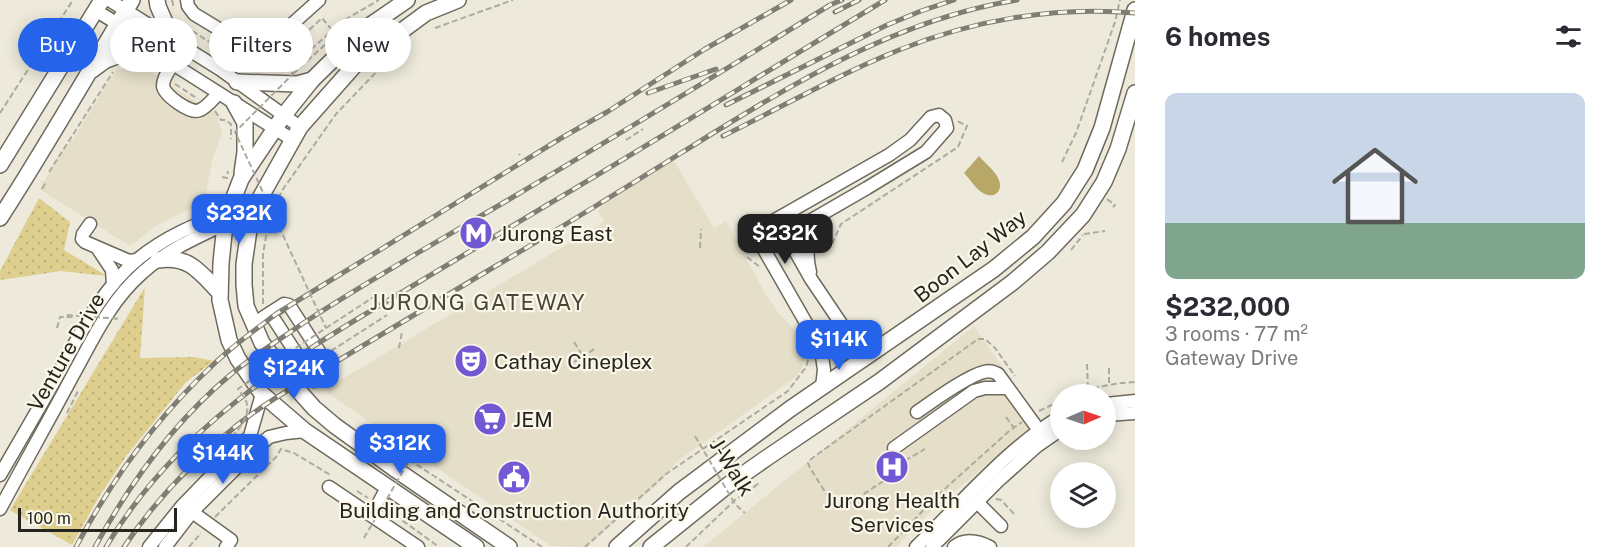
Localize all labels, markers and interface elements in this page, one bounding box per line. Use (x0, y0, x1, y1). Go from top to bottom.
chip: Buy (18, 18, 98, 72)
chip: Rent (110, 18, 197, 72)
chip: Filters (209, 18, 313, 72)
chip: New (325, 18, 411, 72)
icon: filters (1552, 20, 1585, 53)
text: 6 homes (1165, 21, 1270, 52)
icon: home (1321, 132, 1429, 240)
pin: $232K (197, 194, 281, 245)
text: $232K (206, 201, 272, 225)
street label: Boon Lay Way (909, 204, 1031, 308)
pin: $232K (743, 214, 827, 265)
metro station icon: Jurong East (458, 215, 494, 251)
place label: Jurong East (499, 221, 613, 246)
text: $232K (752, 221, 818, 245)
street label: Venture Drive (22, 288, 110, 416)
district label: JURONG GATEWAY (370, 289, 586, 315)
text: $232,000 (1165, 291, 1290, 322)
pin: $114K (797, 320, 881, 371)
text: 3 rooms · 77 m² (1165, 322, 1308, 346)
text: $114K (810, 327, 868, 351)
theatre icon: Cathay Cineplex (453, 343, 489, 379)
text: Gateway Drive (1165, 346, 1298, 370)
pin: $124K (252, 349, 336, 400)
place label: Cathay Cineplex (494, 349, 653, 374)
text: $124K (263, 356, 325, 380)
north arrow (1050, 384, 1116, 450)
map controls (1050, 384, 1116, 528)
supermarket icon: JEM (472, 401, 508, 437)
place label: JEM (513, 407, 553, 432)
pin: $312K (358, 424, 442, 475)
text: $312K (369, 431, 431, 455)
pin: $144K (181, 434, 265, 485)
street label: J-Walk (705, 434, 759, 501)
text: $144K (192, 441, 254, 465)
hospital icon: Jurong Health Services (874, 449, 910, 485)
public building icon: Building and Construction Authority (496, 459, 532, 495)
button: layers (1050, 462, 1116, 528)
place label: Jurong Health Services (824, 488, 960, 537)
place label: Building and Construction Authority (339, 498, 689, 523)
scale bar (18, 505, 177, 532)
text: 100 m (27, 509, 71, 528)

